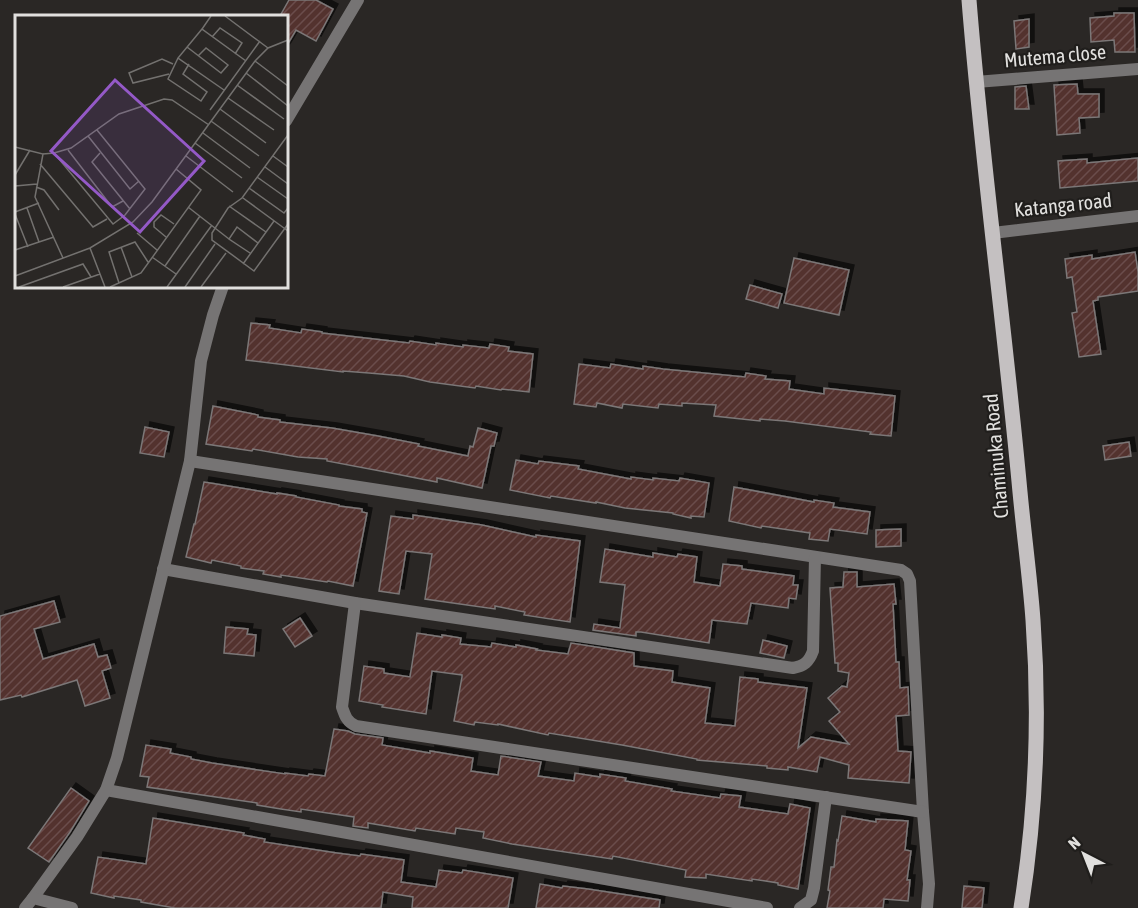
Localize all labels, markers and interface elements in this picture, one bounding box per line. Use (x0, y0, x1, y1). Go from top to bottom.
inset map (15, 15, 288, 288)
street label: Mutema close (1003, 40, 1107, 71)
street label: Katanga road (1013, 188, 1113, 221)
street label: Chaminuka Road (979, 393, 1012, 520)
north arrow (1054, 824, 1114, 884)
text: N (1064, 833, 1083, 853)

